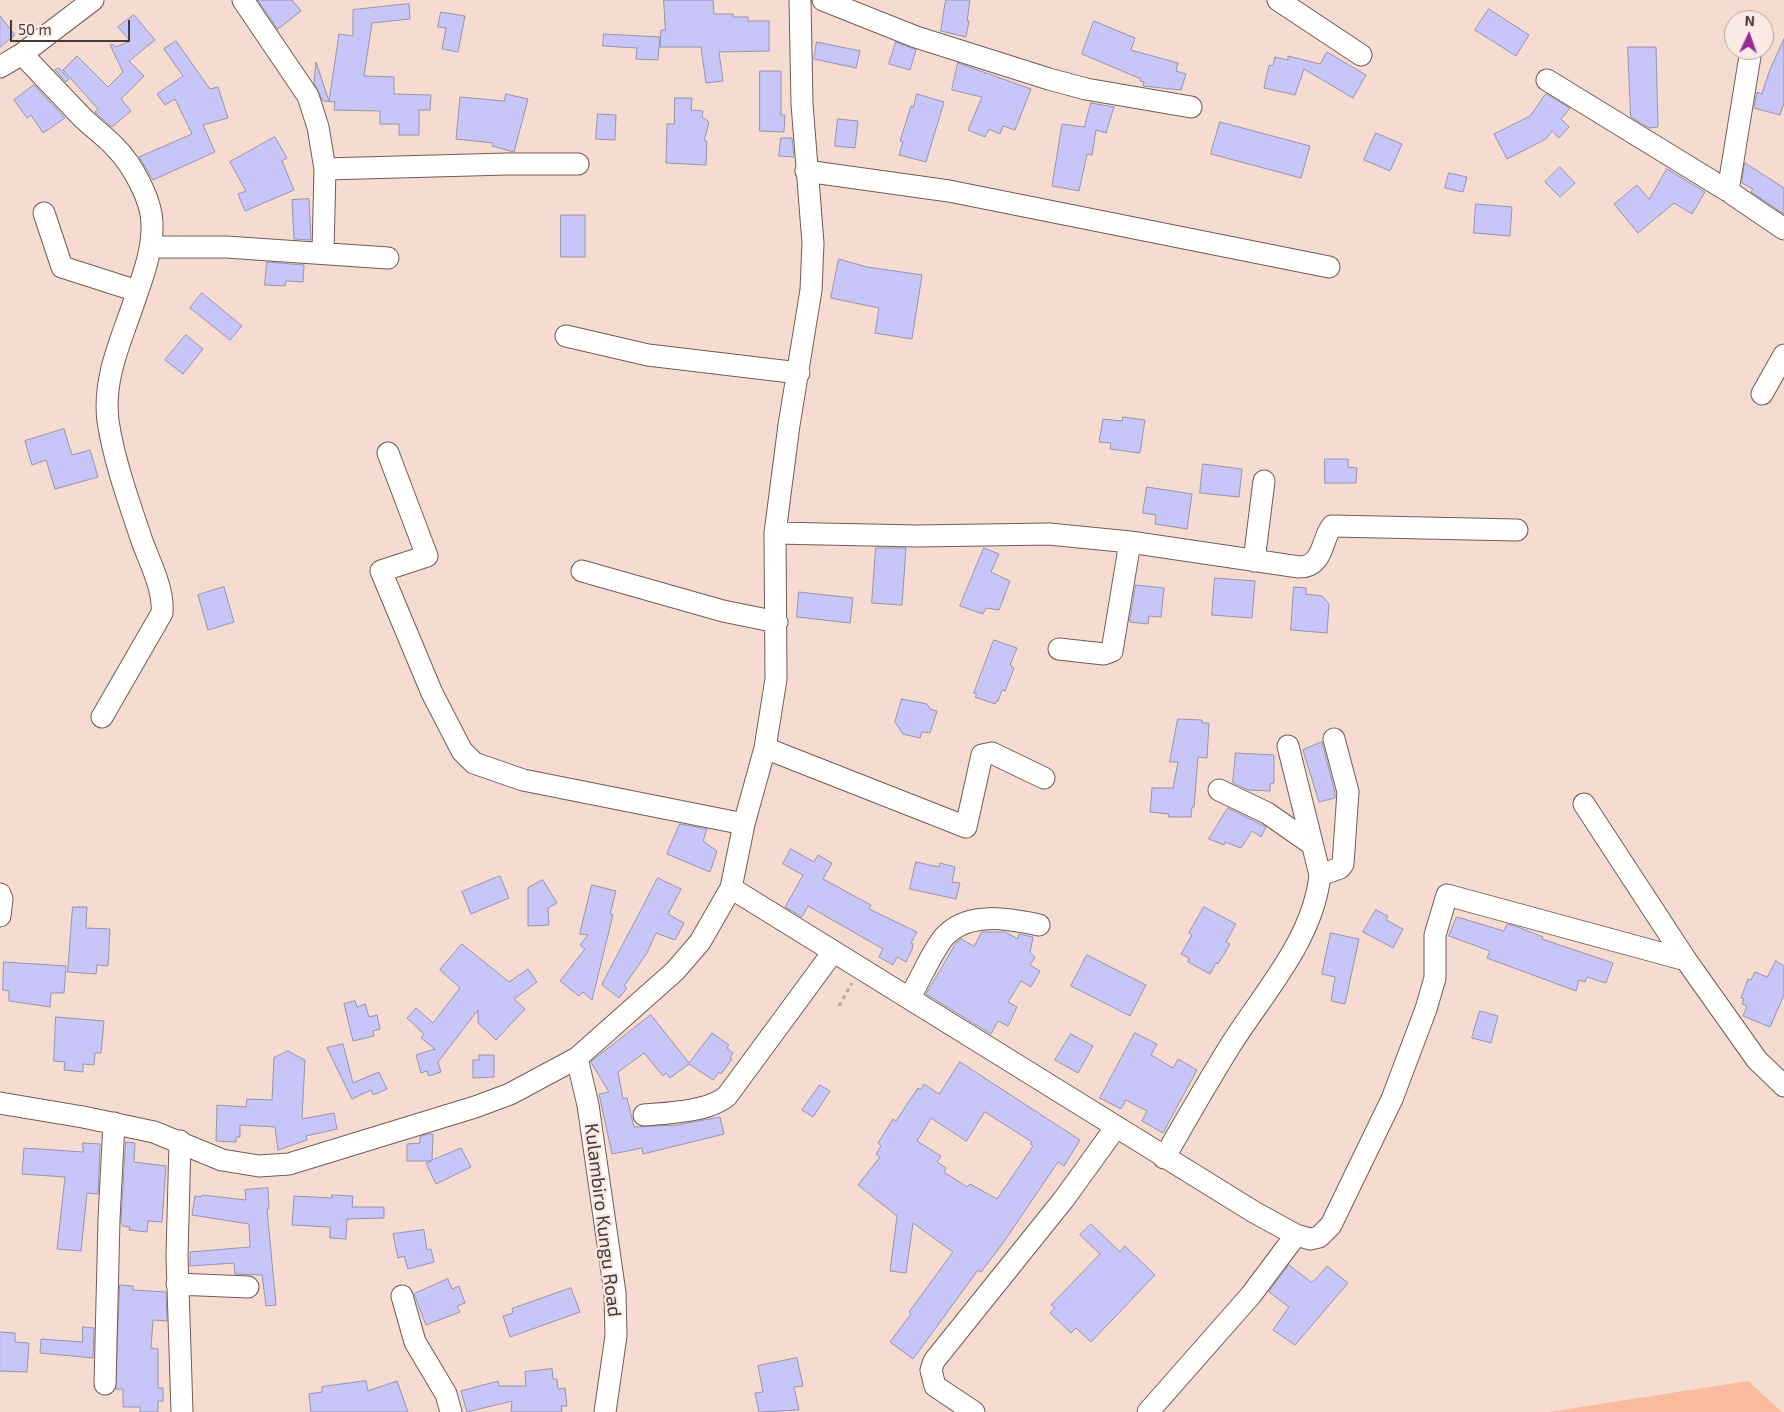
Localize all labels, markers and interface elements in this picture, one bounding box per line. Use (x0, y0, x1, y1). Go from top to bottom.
scale bar (12, 10, 132, 42)
north arrow (1724, 10, 1774, 60)
text: N (1744, 12, 1755, 29)
text: 50 m (18, 20, 52, 38)
street label: Kulambiro Kungu Road (580, 1122, 626, 1318)

